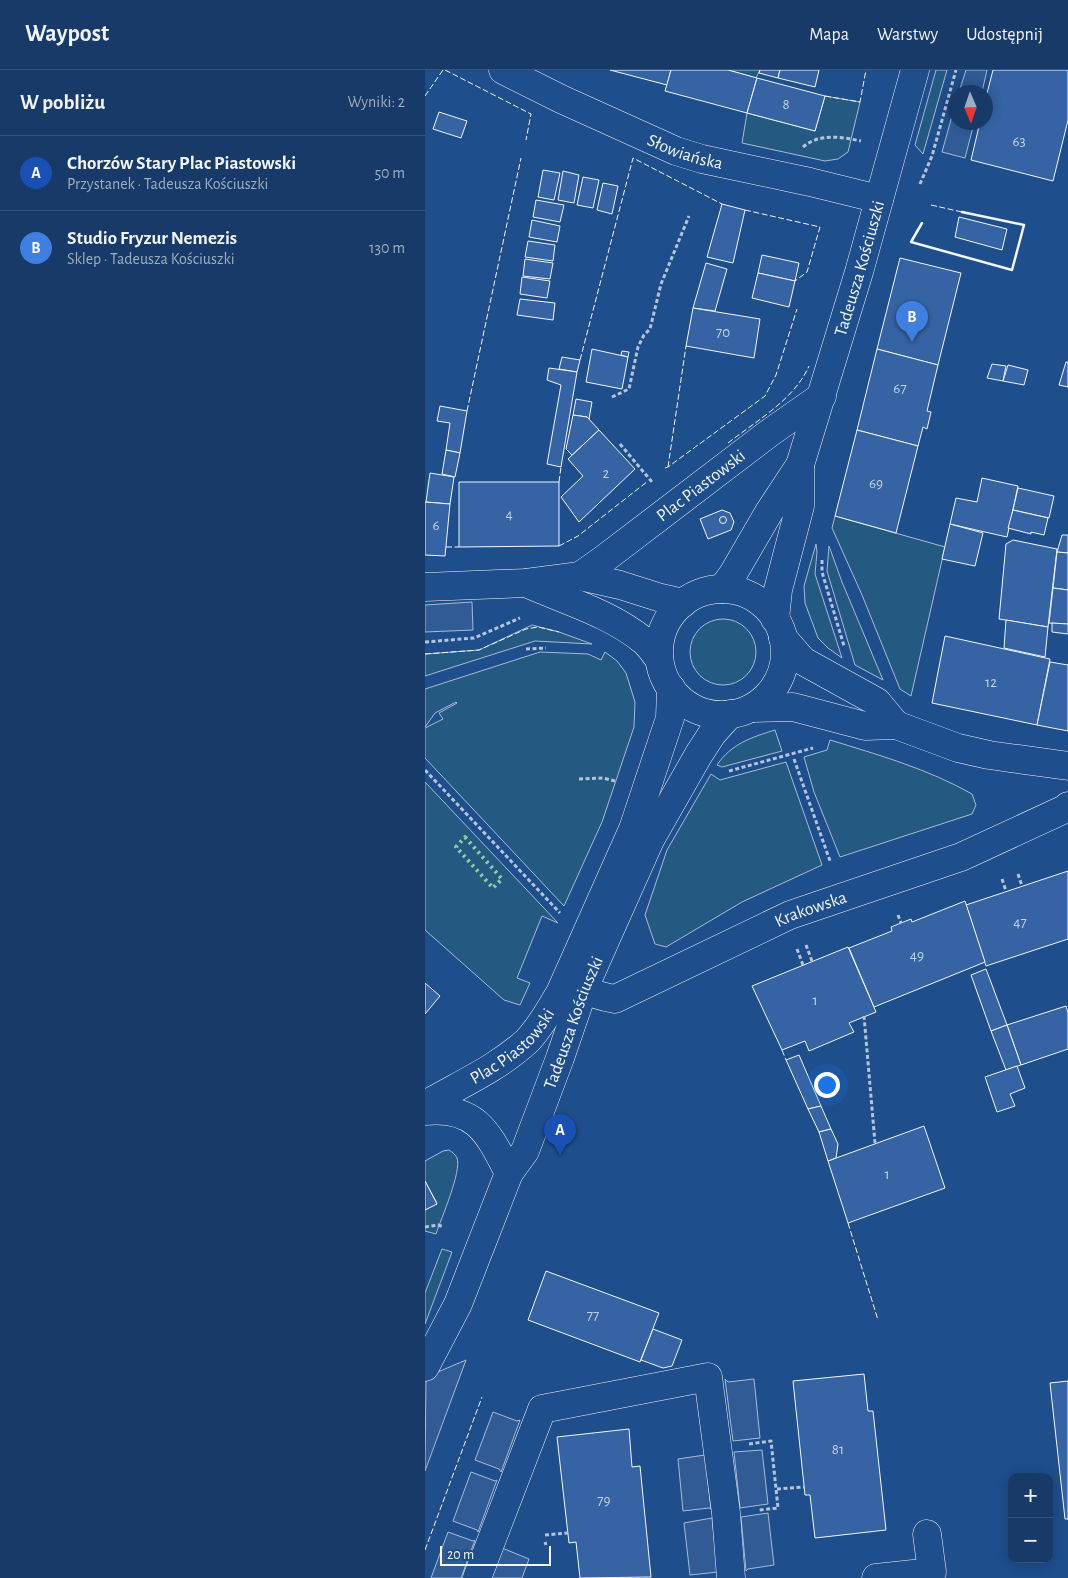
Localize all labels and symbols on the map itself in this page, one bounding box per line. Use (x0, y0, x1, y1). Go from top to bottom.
north arrow (948, 85, 993, 130)
house number: 8 (782, 97, 790, 112)
street label: Słowiańska (644, 131, 724, 173)
house number: 63 (1012, 134, 1026, 149)
street label: Tadeusza Kościuszki (832, 199, 888, 339)
pin: B (896, 301, 928, 342)
house number: 70 (716, 325, 730, 340)
house number: 67 (893, 381, 907, 396)
street label: Plac Piastowski (654, 447, 749, 525)
house number: 2 (603, 466, 610, 481)
house number: 69 (869, 476, 883, 491)
house number: 4 (505, 507, 513, 522)
house number: 6 (432, 518, 440, 533)
house number: 12 (985, 675, 997, 690)
street label: Krakowska (772, 888, 849, 931)
house number: 47 (1013, 915, 1027, 930)
house number: 49 (910, 948, 924, 963)
street label: Tadeusza Kościuszki (541, 954, 607, 1092)
house number: 1 (812, 993, 818, 1008)
street label: Plac Piastowski (467, 1006, 558, 1088)
your location (814, 1072, 840, 1098)
pin: A (544, 1114, 576, 1155)
house number: 1 (884, 1167, 890, 1182)
house number: 77 (587, 1308, 599, 1323)
house number: 81 (832, 1442, 844, 1457)
house number: 79 (597, 1493, 611, 1508)
scale bar (440, 1543, 551, 1566)

